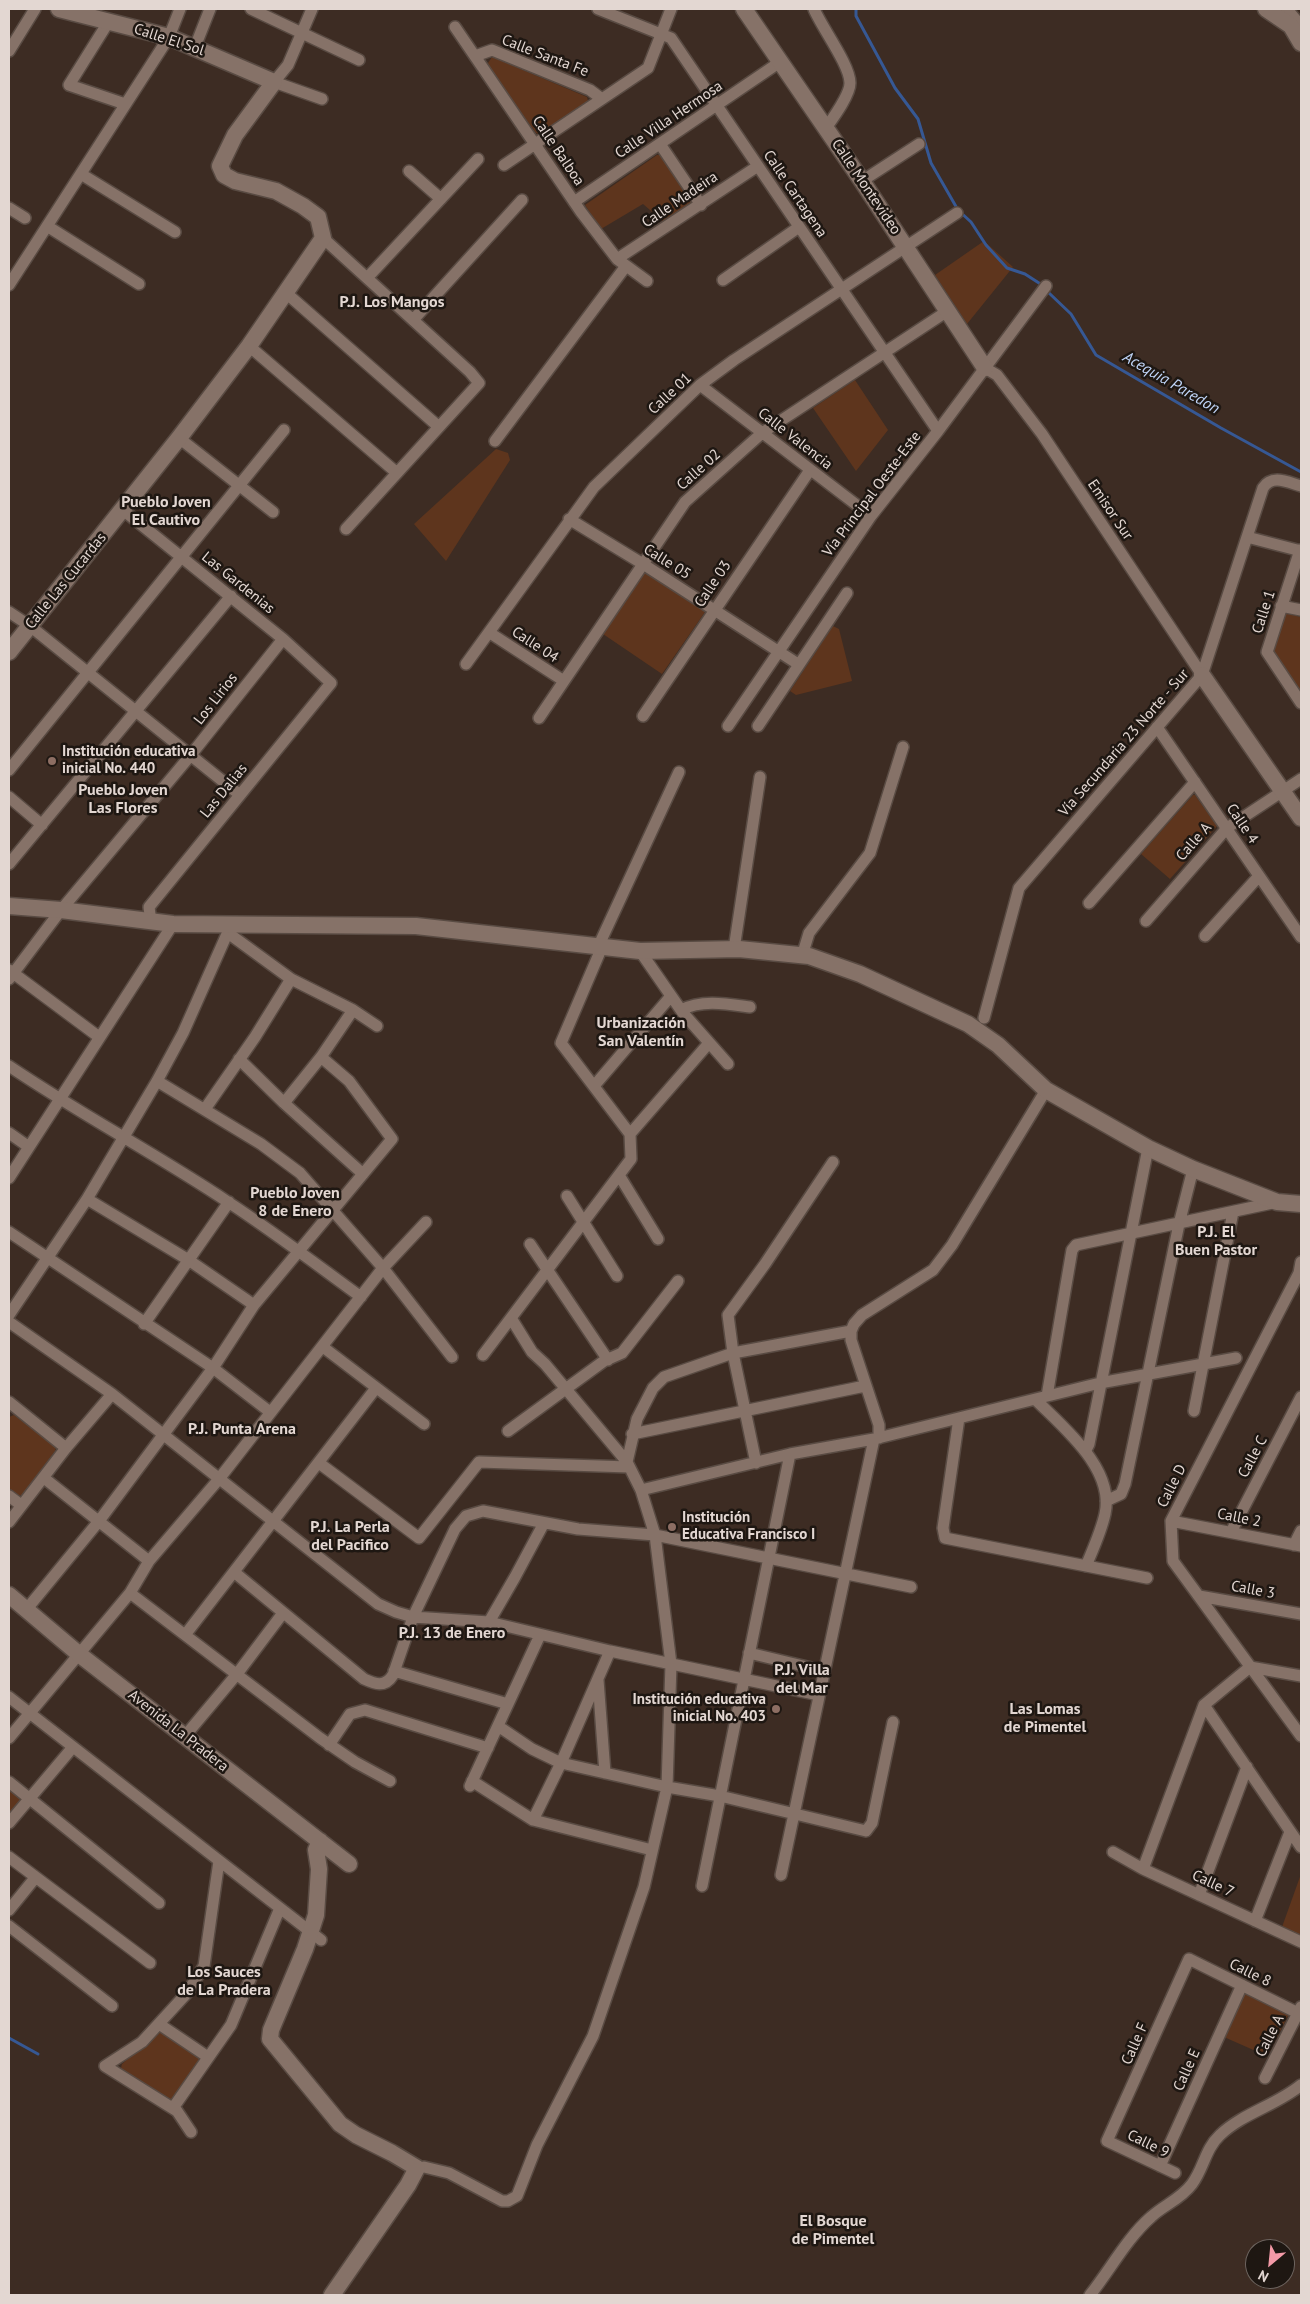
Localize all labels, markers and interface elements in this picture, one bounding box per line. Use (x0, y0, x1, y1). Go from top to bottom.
street label: Calle El Sol (132, 20, 206, 60)
street label: Calle Santa Fe (499, 31, 591, 81)
street label: Calle Villa Hermosa (612, 77, 726, 163)
street label: Calle Balboa (528, 113, 588, 189)
street label: Calle Montevideo (827, 136, 905, 238)
street label: Calle Cartagena (759, 147, 831, 241)
street label: Calle Madeira (639, 168, 721, 232)
district label: P.J. Los Mangos (340, 292, 444, 312)
water label: Acequia Paredon (1119, 348, 1223, 418)
street label: Calle 01 (645, 370, 695, 418)
street label: Calle Valencia (754, 404, 836, 474)
street label: Vía Principal Oeste-Este (819, 428, 925, 560)
street label: Calle 02 (673, 446, 725, 494)
street label: Emisor Sur (1083, 476, 1137, 544)
district label: Pueblo Joven El Cautivo (121, 492, 211, 530)
street label: Calle Las Cucardas (22, 529, 110, 633)
street label: Calle 05 (640, 540, 694, 584)
street label: Las Gardenias (198, 548, 278, 618)
street label: Calle 03 (691, 557, 735, 611)
street label: Calle 1 (1249, 588, 1279, 636)
street label: Calle 04 (508, 623, 562, 667)
street label: Vía Secundaria 23 Norte - Sur (1055, 666, 1193, 820)
street label: Los Lirios (190, 670, 242, 728)
place label: Institución educativa inicial No. 440 (62, 743, 195, 778)
marker: Institución educativa inicial No. 440 (46, 755, 58, 767)
street label: Las Dalias (197, 760, 251, 822)
district label: Pueblo Joven Las Flores (78, 780, 168, 818)
street label: Calle 4 (1222, 801, 1262, 847)
street label: Calle A (1172, 819, 1216, 865)
district label: Urbanización San Valentín (597, 1013, 685, 1051)
district label: Pueblo Joven 8 de Enero (250, 1183, 340, 1221)
district label: P.J. El Buen Pastor (1175, 1222, 1257, 1260)
district label: P.J. Punta Arena (188, 1419, 296, 1439)
street label: Calle C (1235, 1433, 1271, 1481)
street label: Calle D (1154, 1461, 1190, 1511)
street label: Calle 2 (1216, 1505, 1262, 1531)
place label: Institución Educativa Francisco I (682, 1509, 815, 1544)
district label: P.J. La Perla del Pacifico (310, 1517, 390, 1555)
marker: Institución Educativa Francisco I (666, 1521, 678, 1533)
street label: Calle 3 (1230, 1577, 1276, 1603)
district label: P.J. 13 de Enero (399, 1623, 505, 1643)
district label: P.J. Villa del Mar (774, 1660, 830, 1698)
street label: Avenida La Pradera (124, 1686, 232, 1776)
place label: Institución educativa inicial No. 403 (633, 1691, 766, 1726)
district label: Las Lomas de Pimentel (1004, 1699, 1086, 1737)
marker: Institución educativa inicial No. 403 (770, 1703, 782, 1715)
street label: Calle 7 (1189, 1866, 1237, 1902)
street label: Calle 8 (1226, 1955, 1274, 1991)
district label: Los Sauces de La Pradera (177, 1962, 271, 2000)
street label: Calle A (1252, 2012, 1288, 2060)
street label: Calle F (1118, 2020, 1152, 2068)
street label: Calle E (1170, 2046, 1204, 2094)
street label: Calle 9 (1124, 2126, 1172, 2162)
district label: El Bosque de Pimentel (792, 2211, 874, 2249)
north arrow (1245, 2239, 1295, 2289)
text: N (1255, 2266, 1272, 2286)

